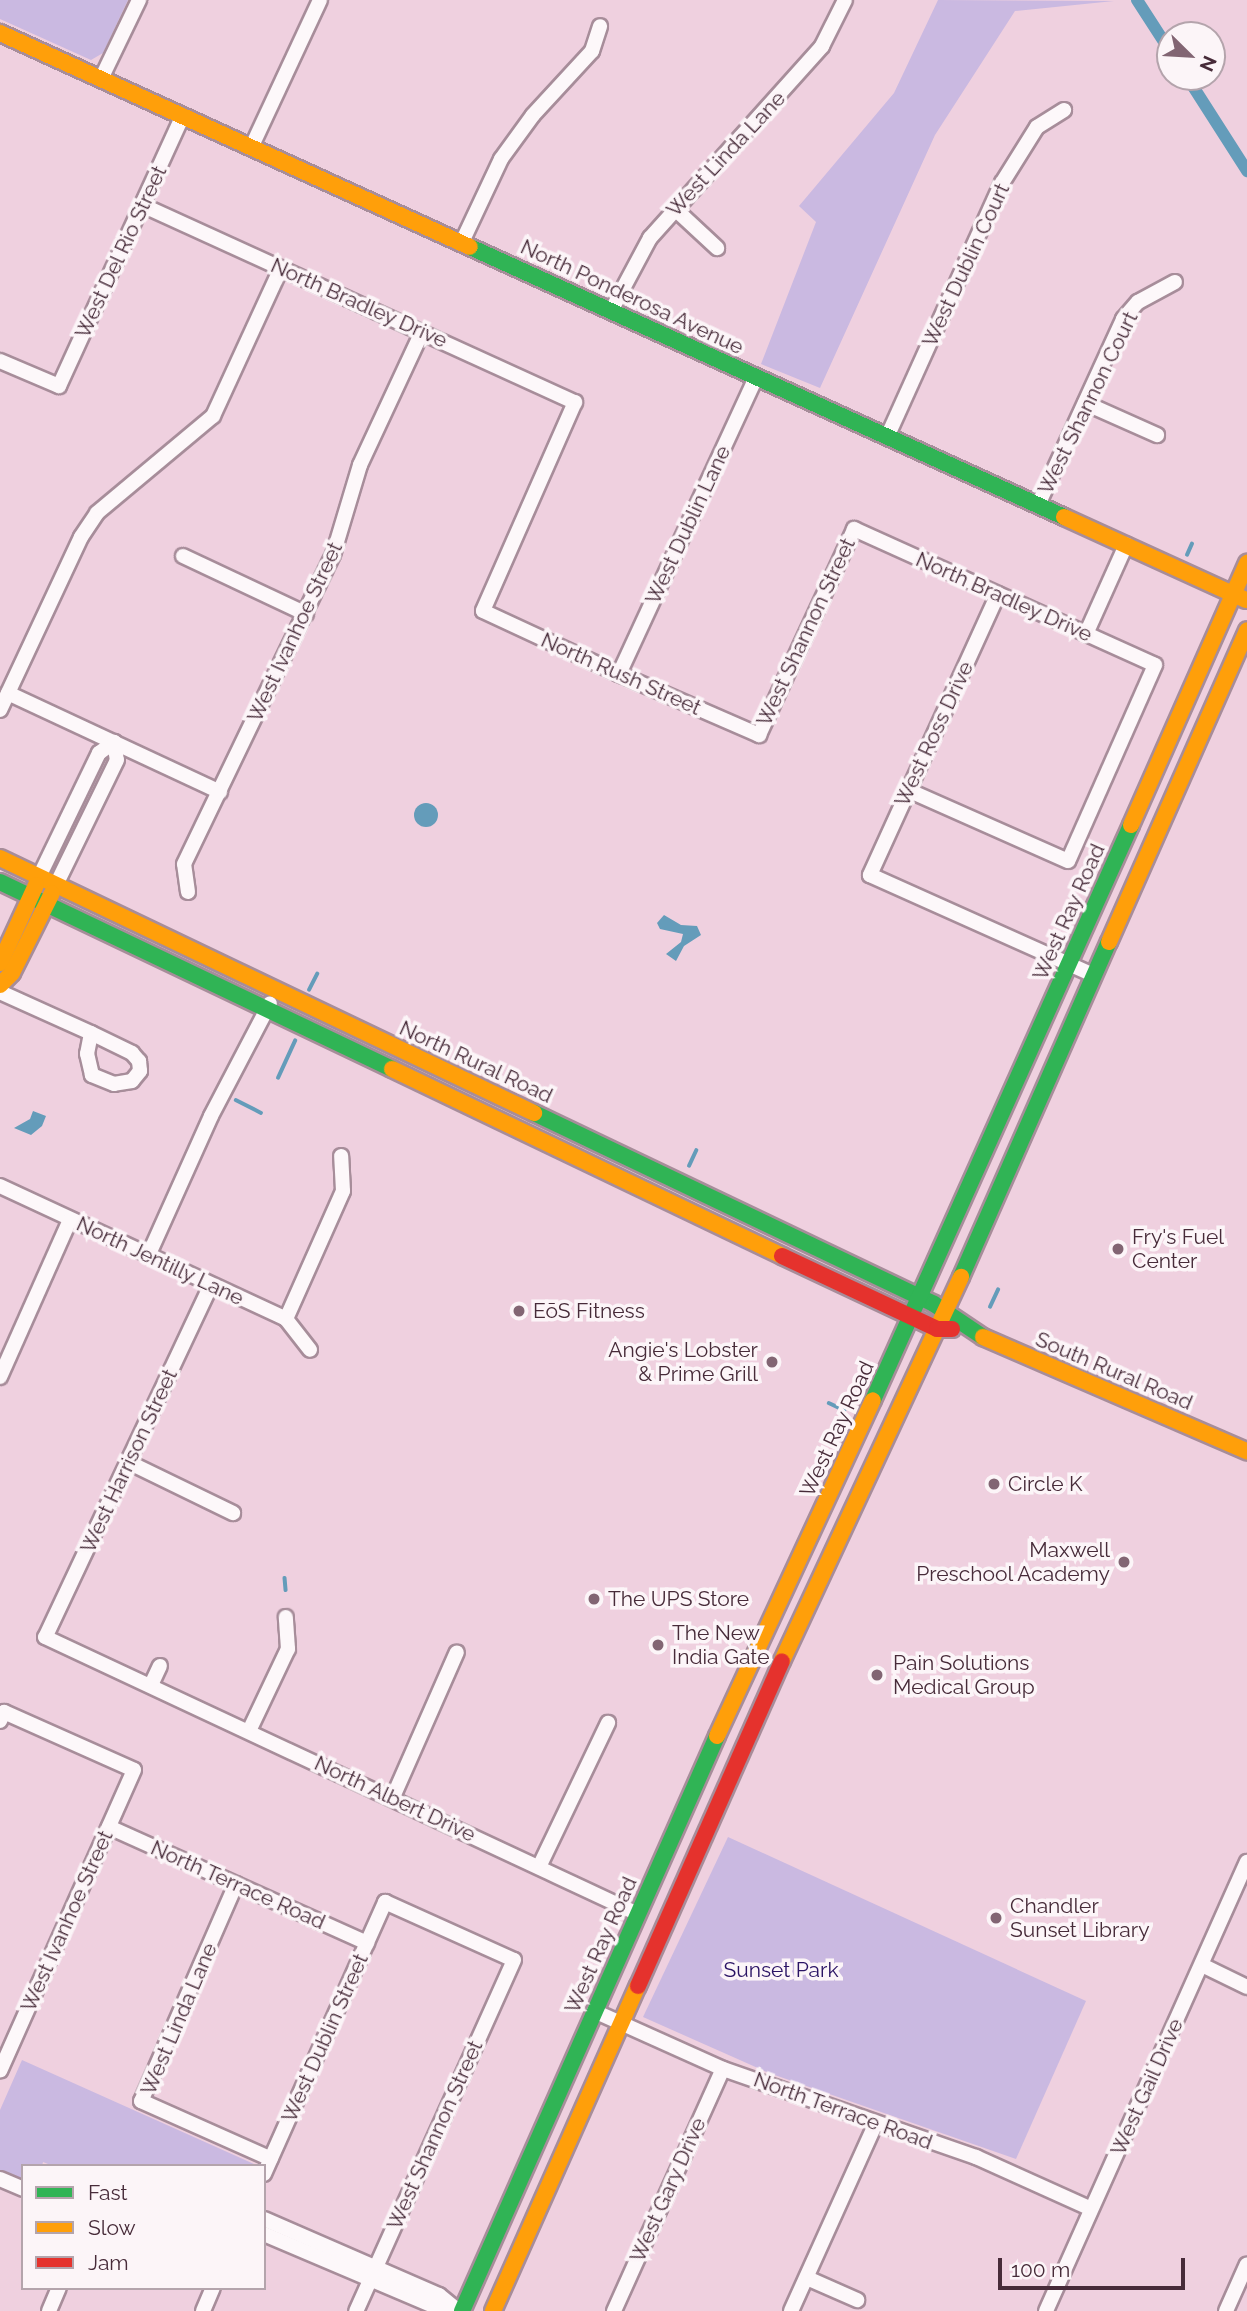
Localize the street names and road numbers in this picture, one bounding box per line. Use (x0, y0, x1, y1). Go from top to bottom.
street label: West Linda Lane (661, 86, 791, 222)
street label: West Del Rio Street (70, 161, 172, 343)
street label: West Dublin Court (917, 179, 1015, 351)
street label: North Ponderosa Avenue (516, 234, 748, 360)
street label: North Bradley Drive (267, 253, 451, 353)
street label: West Shannon Court (1033, 307, 1143, 499)
street label: West Dublin Lane (640, 442, 736, 608)
street label: West Shannon Street (751, 534, 861, 730)
street label: West Ivanhoe Street (242, 538, 348, 726)
street label: North Bradley Drive (912, 547, 1096, 647)
street label: North Rush Street (537, 627, 705, 721)
street label: West Ross Drive (889, 658, 979, 810)
street label: West Ray Road (1028, 840, 1110, 984)
street label: North Rural Road (395, 1015, 557, 1109)
street label: North Jentilly Lane (72, 1211, 248, 1311)
street label: South Rural Road (1031, 1326, 1197, 1416)
street label: West Ray Road (794, 1357, 880, 1501)
street label: West Harrison Street (75, 1365, 183, 1557)
street label: North Albert Drive (310, 1750, 480, 1848)
street label: West Ivanhoe Street (16, 1826, 118, 2016)
street label: North Terrace Road (147, 1835, 329, 1935)
street label: West Ray Road (560, 1873, 642, 2017)
street label: West Linda Lane (136, 1939, 222, 2099)
street label: West Dublin Street (276, 1950, 374, 2126)
street label: West Gail Drive (1105, 2014, 1189, 2160)
street label: West Shannon Street (382, 2036, 488, 2234)
street label: North Terrace Road (750, 2067, 936, 2155)
street label: West Gary Drive (625, 2114, 711, 2266)

